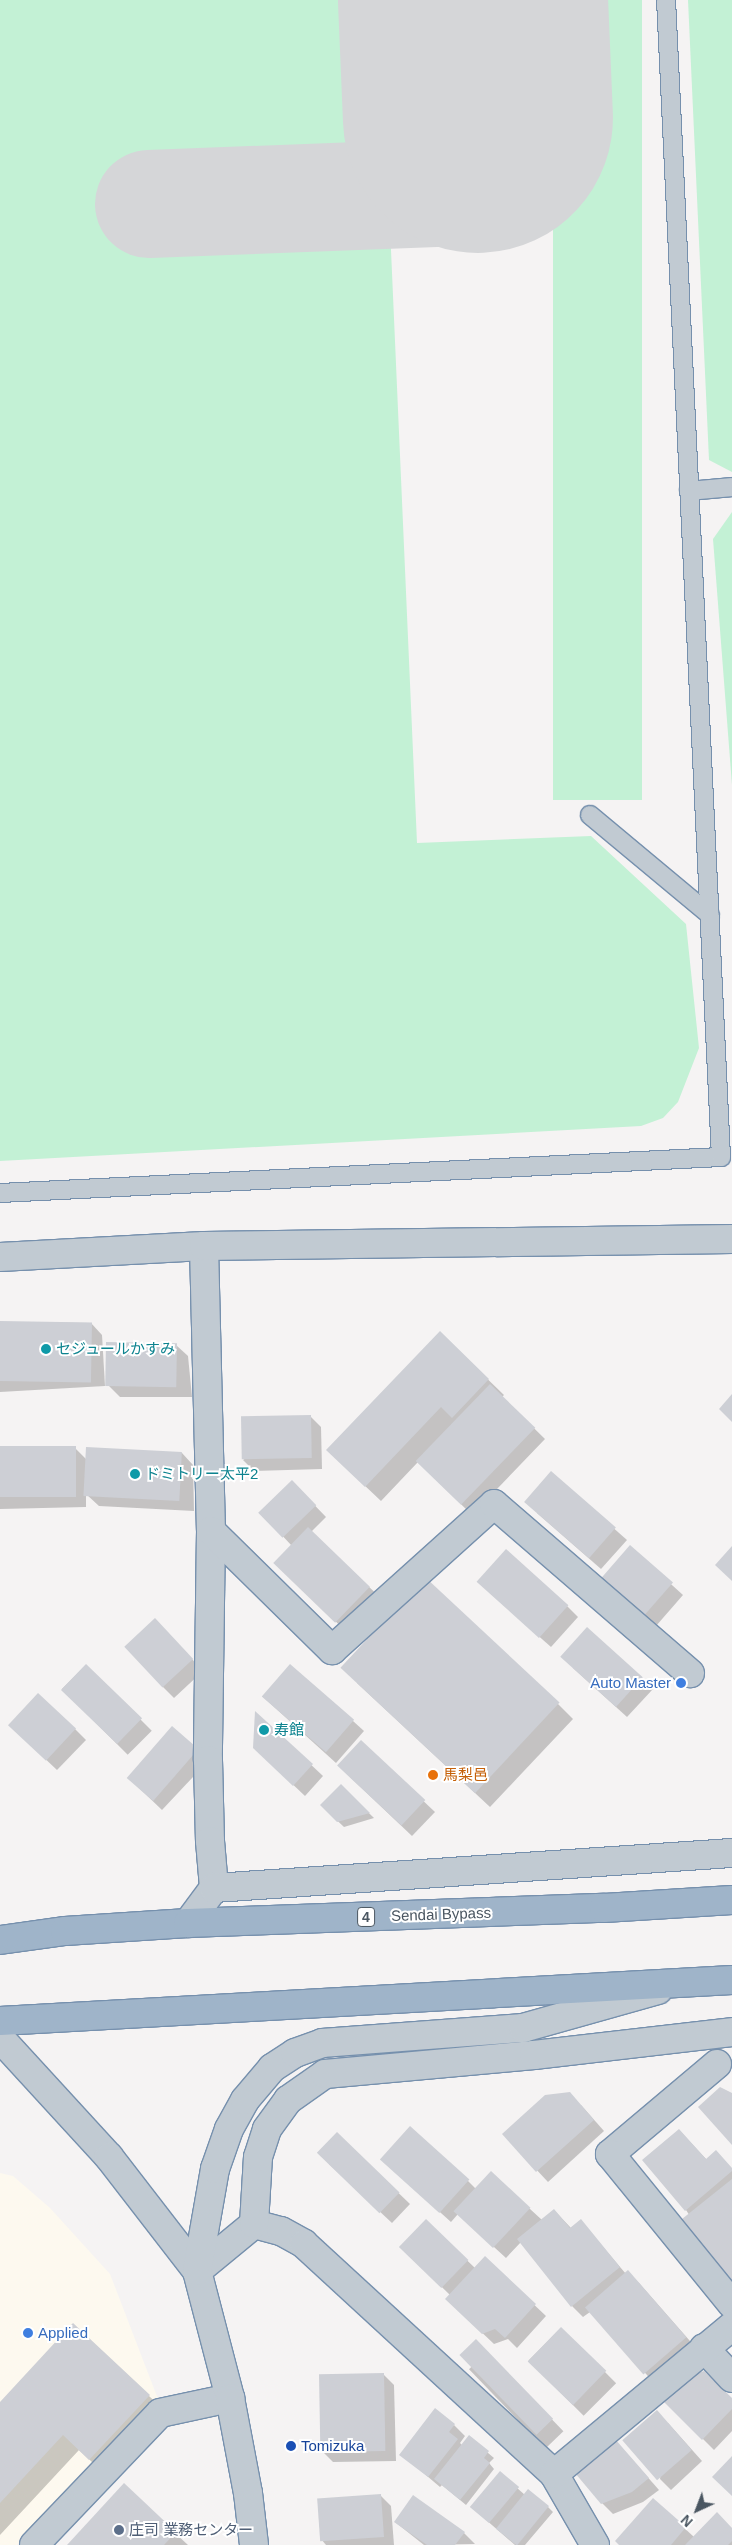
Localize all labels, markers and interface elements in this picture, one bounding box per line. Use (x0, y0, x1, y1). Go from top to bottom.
place label: セジュールかすみ (56, 1340, 176, 1358)
marker: セジュールかすみ (40, 1343, 52, 1355)
place label: ドミトリー太平2 (145, 1465, 258, 1483)
marker: ドミトリー太平2 (129, 1468, 141, 1480)
place label: Auto Master (590, 1674, 671, 1692)
marker: Auto Master (675, 1677, 687, 1689)
place label: 寿館 (274, 1721, 304, 1739)
marker: 寿館 (258, 1724, 270, 1736)
place label: 馬梨邑 (443, 1766, 488, 1784)
marker: 馬梨邑 (427, 1769, 439, 1781)
street label: Sendai Bypass (391, 1903, 491, 1925)
road number: 4 (356, 1905, 376, 1928)
place label: Applied (38, 2324, 88, 2342)
marker: Applied (22, 2327, 34, 2339)
place label: Tomizuka (301, 2437, 364, 2455)
marker: Tomizuka (285, 2440, 297, 2452)
north arrow (672, 2485, 722, 2535)
text: N (678, 2512, 696, 2530)
place label: 庄司 業務センター (129, 2521, 253, 2539)
marker: 庄司 業務センター (113, 2524, 125, 2536)

